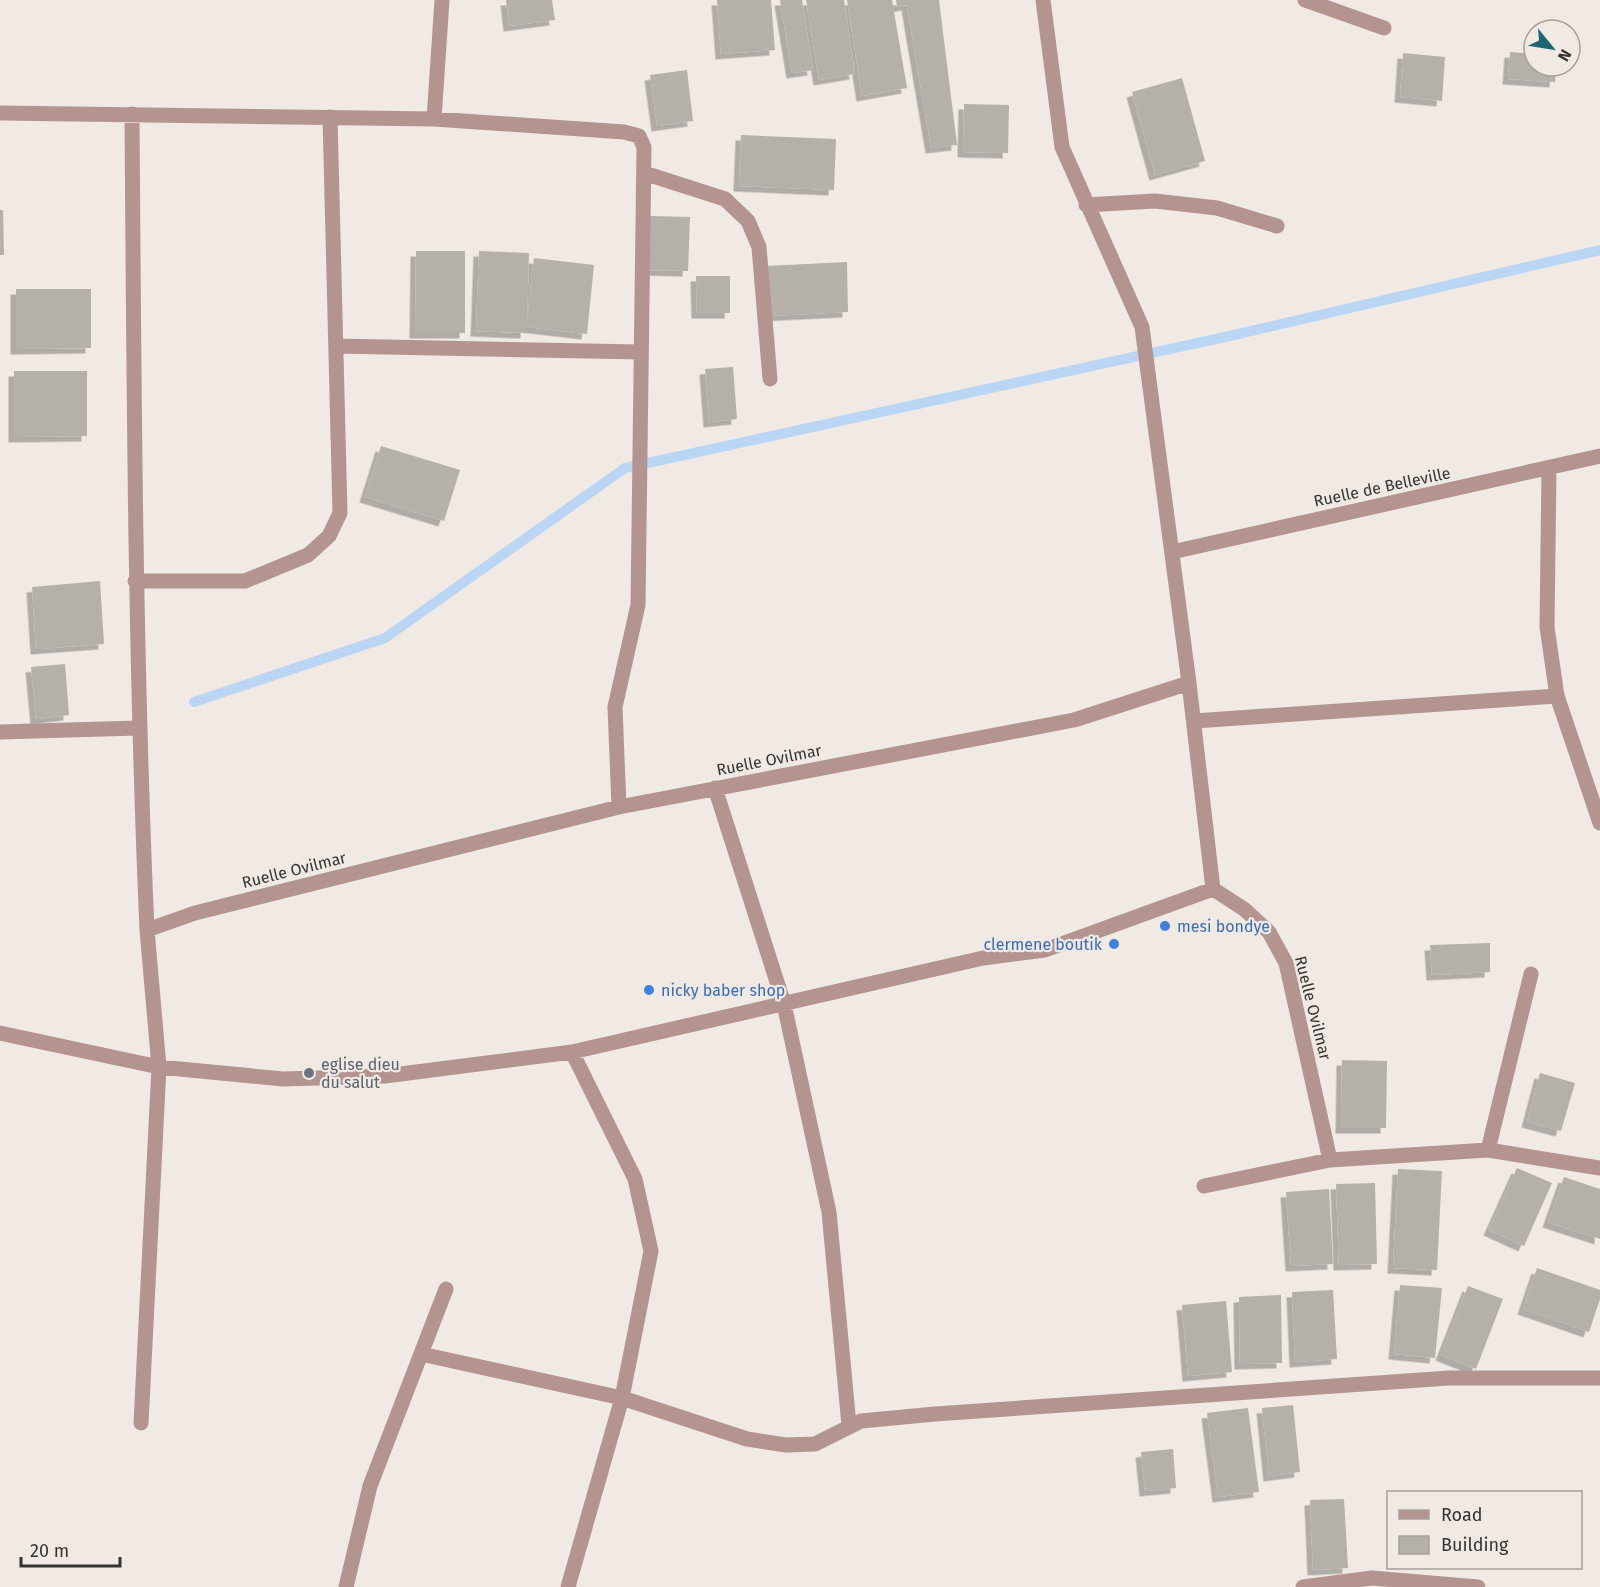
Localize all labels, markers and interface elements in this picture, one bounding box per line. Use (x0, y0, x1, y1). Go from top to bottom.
north arrow (1522, 18, 1582, 78)
text: N (1554, 46, 1575, 65)
street label: Ruelle de Belleville (1312, 463, 1452, 511)
street label: Ruelle Ovilmar (715, 740, 824, 780)
street label: Ruelle Ovilmar (240, 848, 349, 892)
place label: mesi bondye (1177, 917, 1270, 936)
marker: mesi bondye (1158, 919, 1172, 933)
place label: clermene boutik (983, 935, 1103, 954)
marker: clermene boutik (1107, 937, 1121, 951)
street label: Ruelle Ovilmar (1291, 954, 1335, 1063)
place label: nicky baber shop (661, 981, 785, 1000)
marker: nicky baber shop (642, 983, 656, 997)
place label: eglise dieu du salut (321, 1055, 400, 1092)
marker: eglise dieu du salut (302, 1066, 316, 1080)
legend (1387, 1491, 1582, 1569)
text: Road (1441, 1504, 1483, 1526)
scale bar (21, 1530, 120, 1568)
text: Building (1441, 1534, 1509, 1556)
text: 20 m (30, 1540, 69, 1562)

